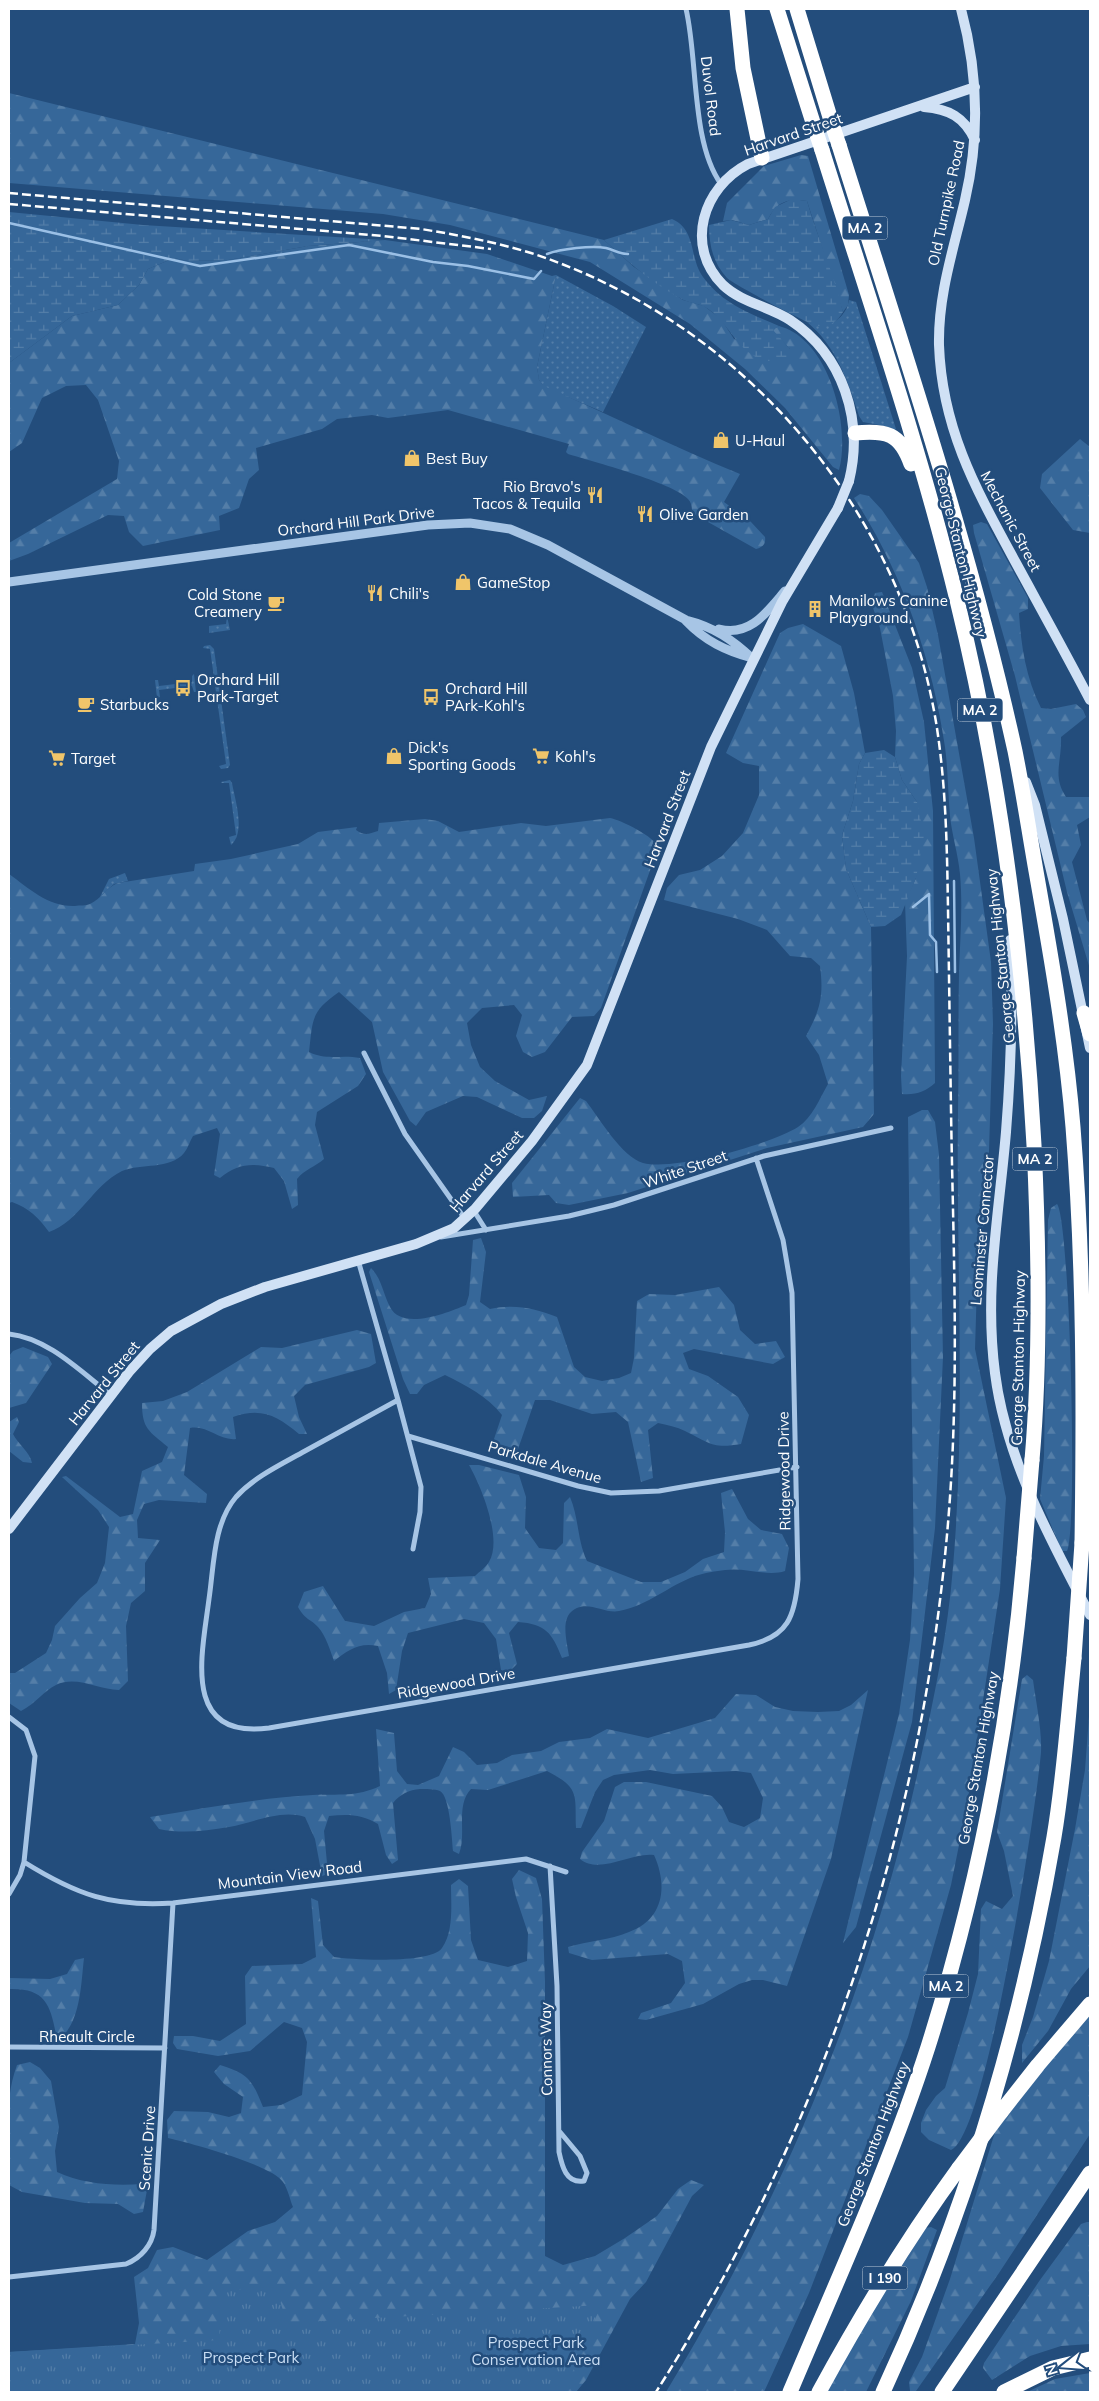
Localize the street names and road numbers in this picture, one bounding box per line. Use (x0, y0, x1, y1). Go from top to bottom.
street label: Duvol Road (697, 55, 725, 137)
street label: Harvard Street (741, 108, 845, 160)
street label: Old Turnpike Road (923, 138, 969, 268)
road number: MA 2 (842, 217, 888, 240)
street label: George Stanton Highway (931, 465, 991, 640)
street label: Mechanic Street (976, 467, 1046, 575)
street label: Orchard Hill Park Drive (276, 502, 436, 540)
road number: MA 2 (958, 698, 1002, 722)
street label: Harvard Street (640, 768, 694, 870)
street label: George Stanton Highway (981, 868, 1019, 1044)
street label: Harvard Street (445, 1126, 527, 1216)
street label: White Street (640, 1146, 730, 1192)
road number: MA 2 (1012, 1148, 1058, 1170)
street label: Leominster Connector (966, 1153, 998, 1306)
street label: George Stanton Highway (1007, 1270, 1029, 1446)
street label: Harvard Street (64, 1337, 144, 1429)
street label: Ridgewood Drive (773, 1411, 795, 1531)
street label: Parkdale Avenue (486, 1437, 604, 1487)
street label: Ridgewood Drive (396, 1663, 516, 1703)
street label: George Stanton Highway (953, 1670, 1003, 1846)
street label: Mountain View Road (217, 1857, 363, 1893)
road number: MA 2 (924, 1974, 968, 1998)
street label: Connors Way (536, 2002, 556, 2096)
street label: Rheault Circle (39, 2027, 135, 2046)
street label: George Stanton Highway (833, 2059, 913, 2229)
street label: Scenic Drive (135, 2105, 159, 2191)
road number: I 190 (862, 2266, 908, 2290)

